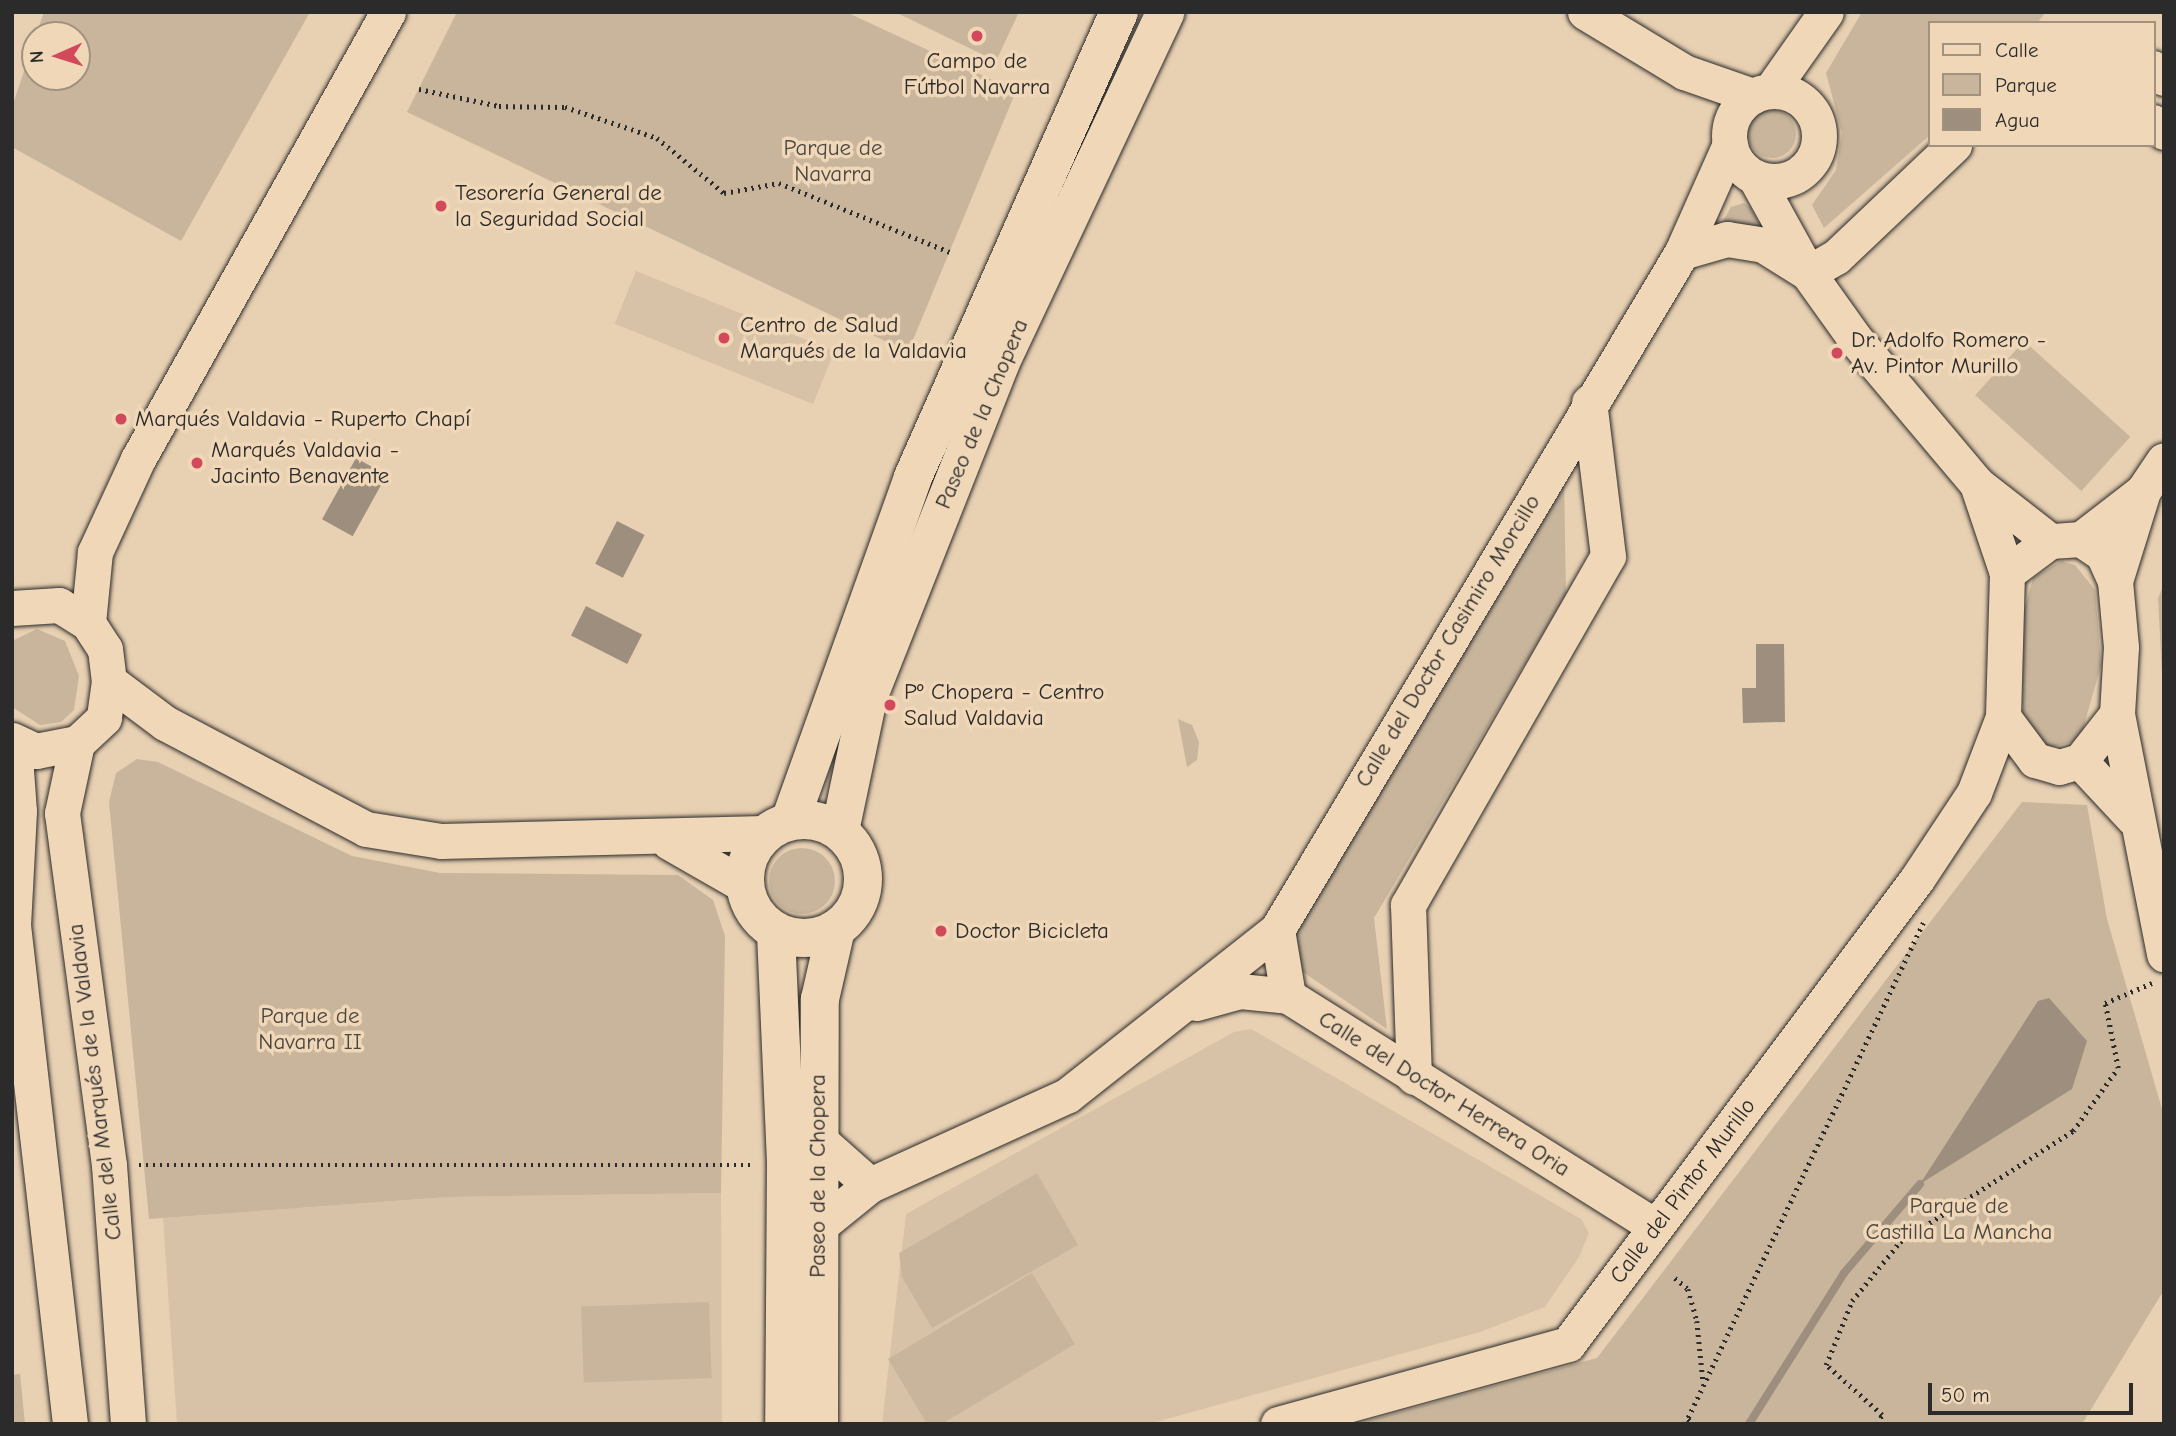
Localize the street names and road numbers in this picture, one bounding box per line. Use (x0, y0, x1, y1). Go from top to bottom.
street label: Paseo de la Chopera (930, 315, 1034, 513)
street label: Calle del Doctor Casimiro Morcillo (1350, 490, 1546, 792)
street label: Calle del Marqués de la Valdavia (62, 922, 128, 1242)
street label: Calle del Doctor Herrera Oria (1313, 1005, 1575, 1183)
street label: Paseo de la Chopera (804, 1074, 832, 1278)
street label: Calle del Pintor Murillo (1604, 1093, 1762, 1289)

